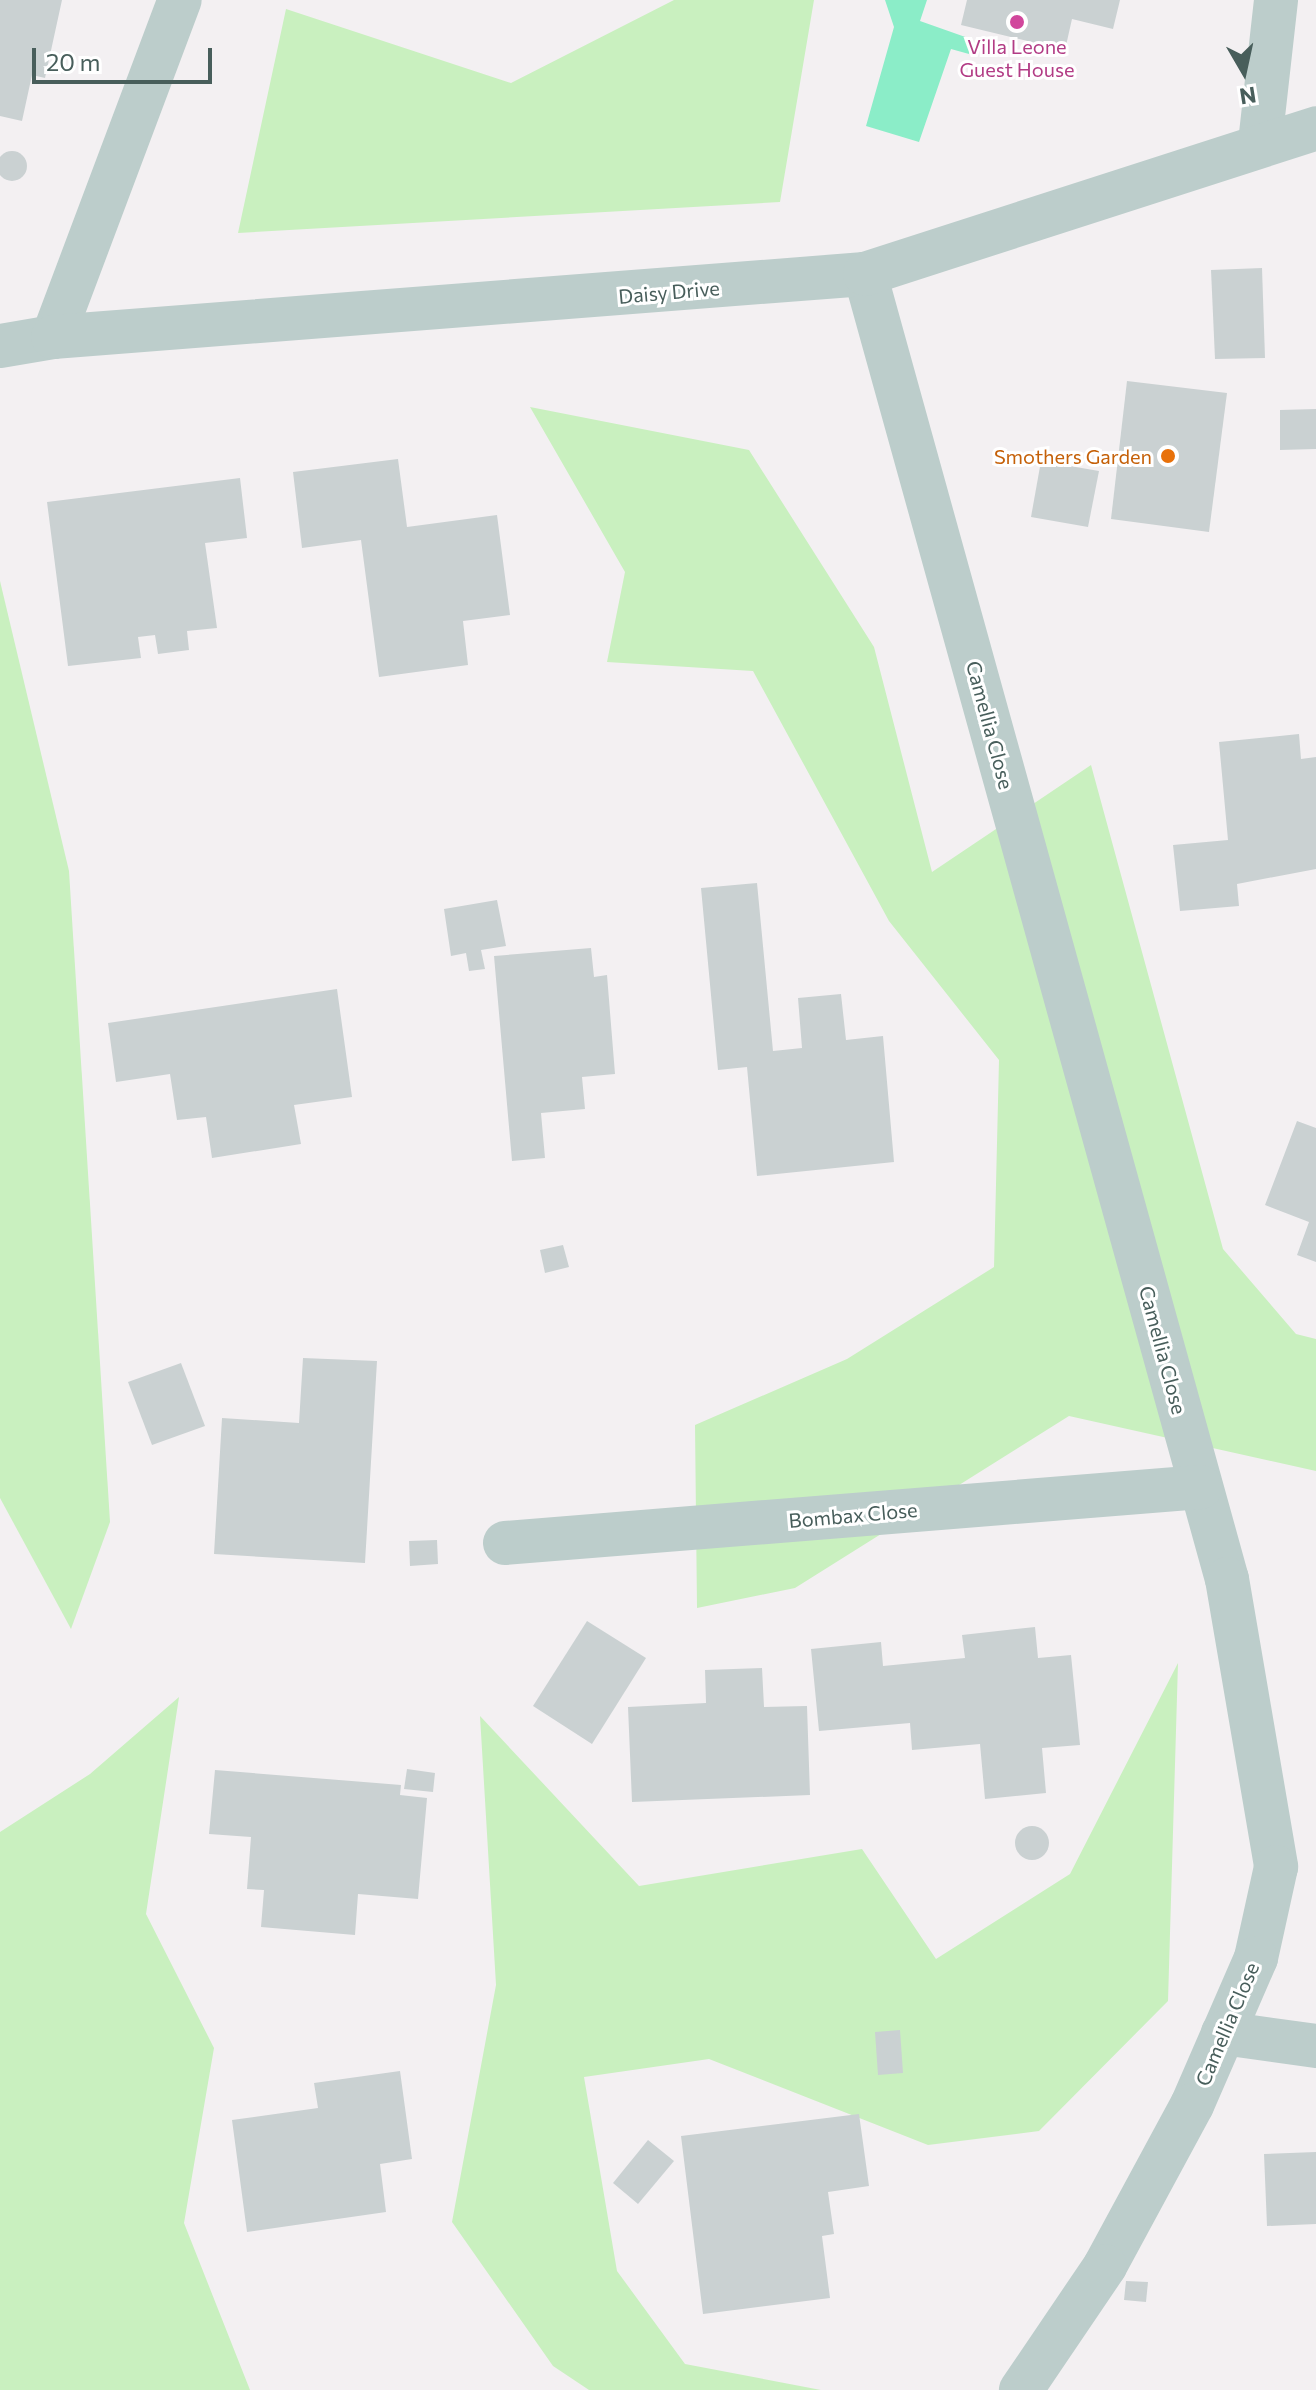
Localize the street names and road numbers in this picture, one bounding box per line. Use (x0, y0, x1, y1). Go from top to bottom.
street label: Daisy Drive (617, 276, 721, 308)
street label: Camellia Close (961, 658, 1019, 792)
street label: Camellia Close (1134, 1283, 1192, 1417)
street label: Bombax Close (788, 1497, 918, 1533)
street label: Camellia Close (1190, 1959, 1264, 2089)

